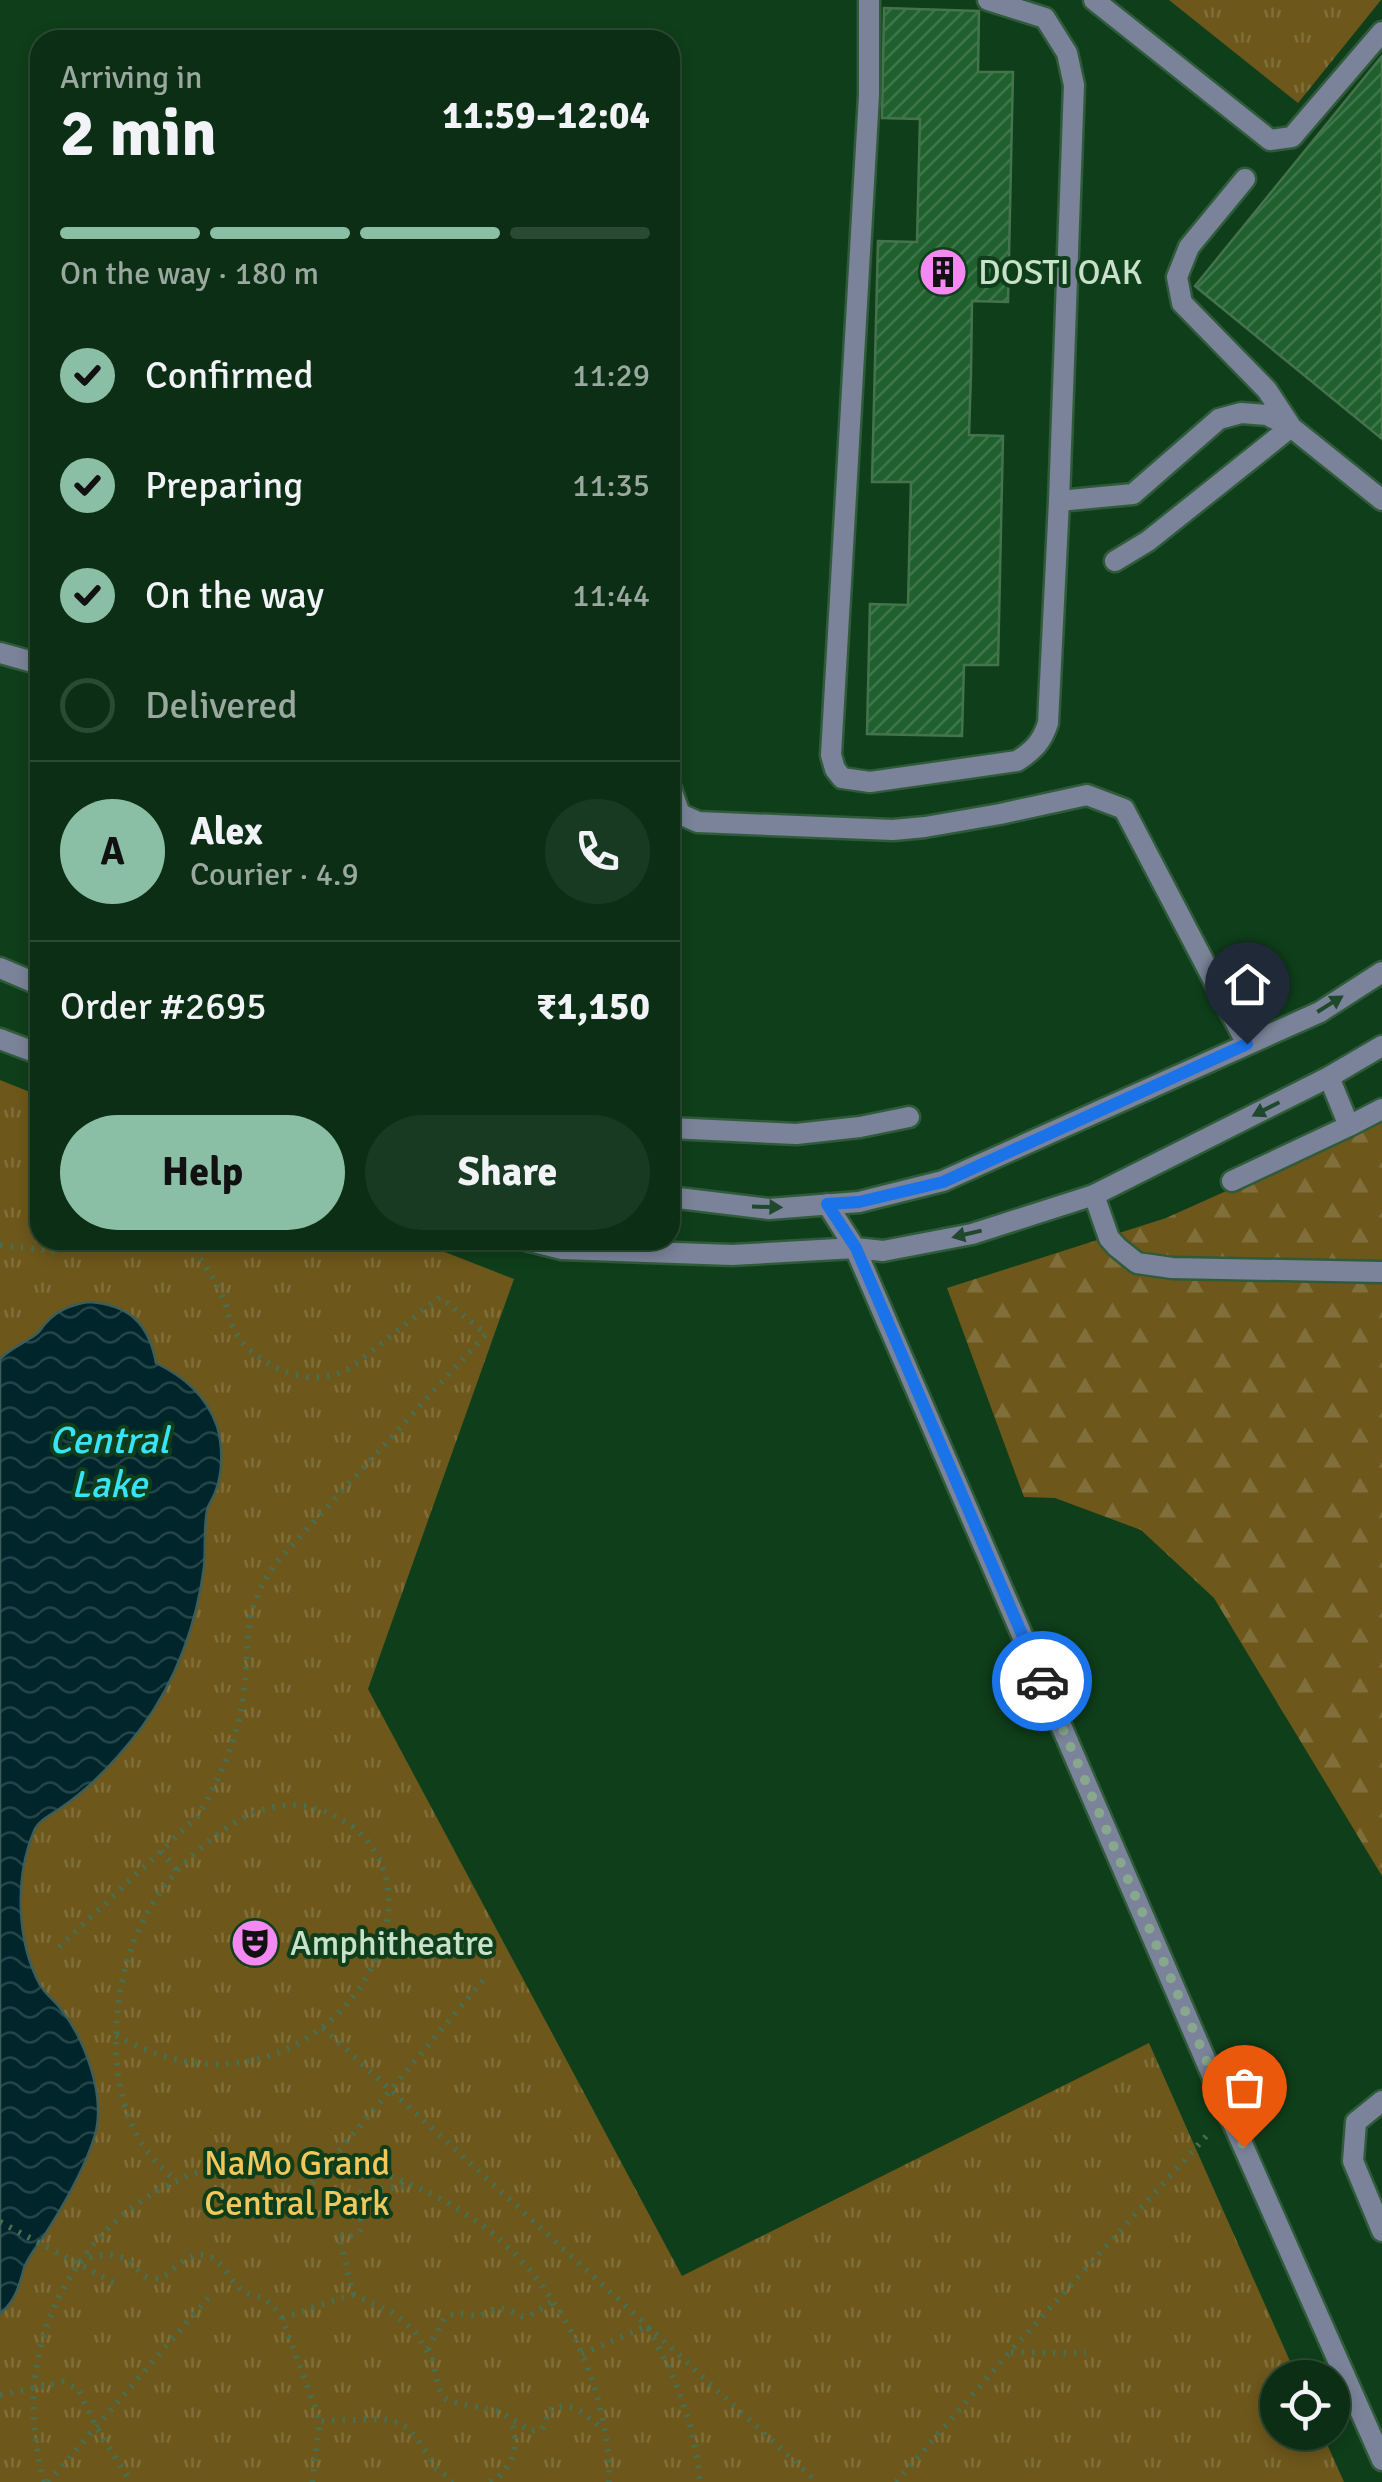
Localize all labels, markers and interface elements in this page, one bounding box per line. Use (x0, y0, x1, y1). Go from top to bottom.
text: Arriving in (60, 58, 202, 97)
text: 11:59–12:04 (442, 92, 650, 139)
text: 2 min (60, 94, 217, 174)
building icon: DOSTI OAK (917, 246, 969, 298)
place label: DOSTI OAK (978, 251, 1142, 294)
text: On the way · 180 m (60, 254, 319, 293)
icon: check (60, 348, 115, 403)
text: Confirmed (145, 352, 314, 399)
text: 11:29 (572, 356, 650, 395)
icon: check (60, 458, 115, 513)
text: Preparing (145, 462, 303, 509)
text: 11:35 (572, 466, 650, 505)
icon: check (60, 568, 115, 623)
text: On the way (145, 572, 324, 619)
text: 11:44 (572, 576, 650, 615)
text: Delivered (145, 682, 298, 729)
button: phone (545, 799, 650, 904)
text: Alex (190, 808, 263, 855)
text: A (100, 828, 125, 875)
text: Courier · 4.9 (190, 855, 359, 894)
pin (1205, 942, 1290, 1045)
icon: home (1220, 957, 1275, 1012)
text: Order #2695 (60, 983, 267, 1030)
text: ₹1,150 (536, 983, 650, 1030)
one-way arrow (1317, 996, 1344, 1014)
one-way arrow (1251, 1100, 1280, 1117)
button: Help (60, 1115, 345, 1230)
button: Share (365, 1115, 650, 1230)
one-way arrow (751, 1199, 783, 1215)
one-way arrow (951, 1227, 982, 1242)
water label: Central Lake (49, 1417, 172, 1508)
courier (992, 1631, 1092, 1731)
icon: car (1015, 1654, 1070, 1709)
theatre icon: Amphitheatre (229, 1917, 281, 1969)
place label: Amphitheatre (290, 1922, 494, 1965)
pin (1202, 2045, 1287, 2148)
icon: bag (1217, 2060, 1272, 2115)
park label: NaMo Grand Central Park (204, 2142, 390, 2225)
map controls (1260, 2360, 1350, 2450)
button: locate (1260, 2360, 1350, 2450)

